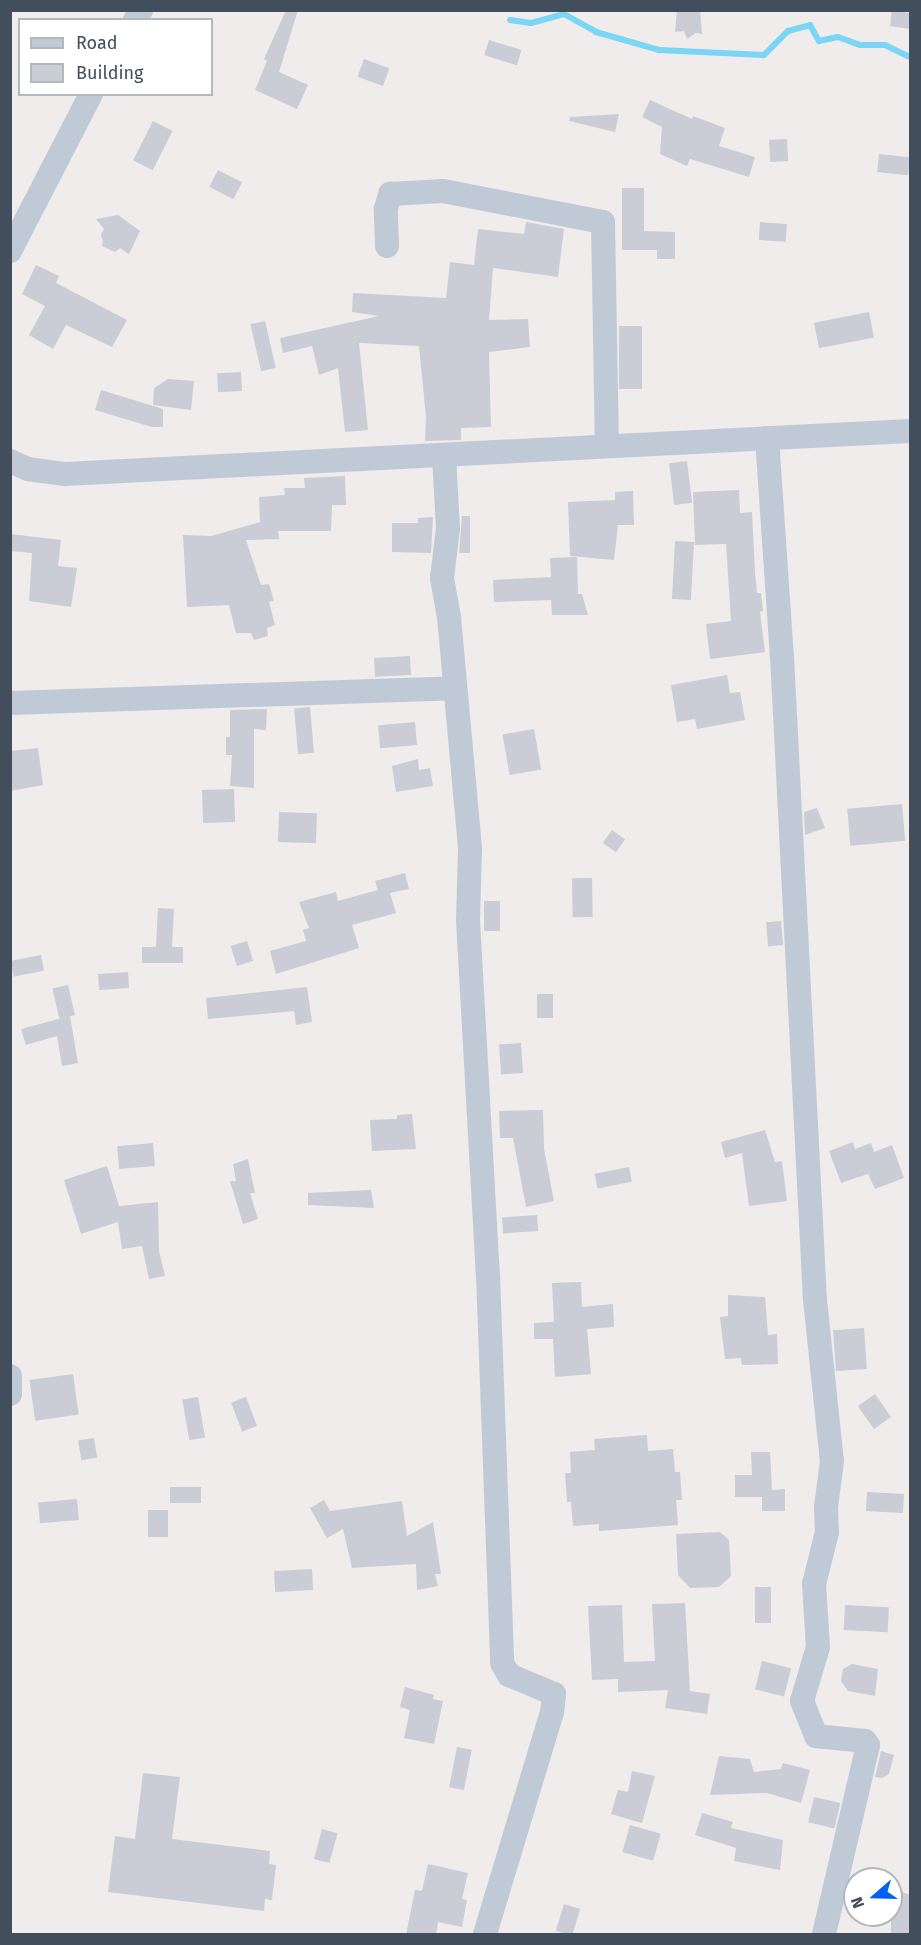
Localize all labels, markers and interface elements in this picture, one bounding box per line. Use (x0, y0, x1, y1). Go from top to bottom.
legend (18, 18, 213, 96)
text: Road (76, 32, 118, 54)
text: Building (76, 62, 143, 84)
north arrow (843, 1867, 903, 1927)
text: N (847, 1894, 868, 1911)

